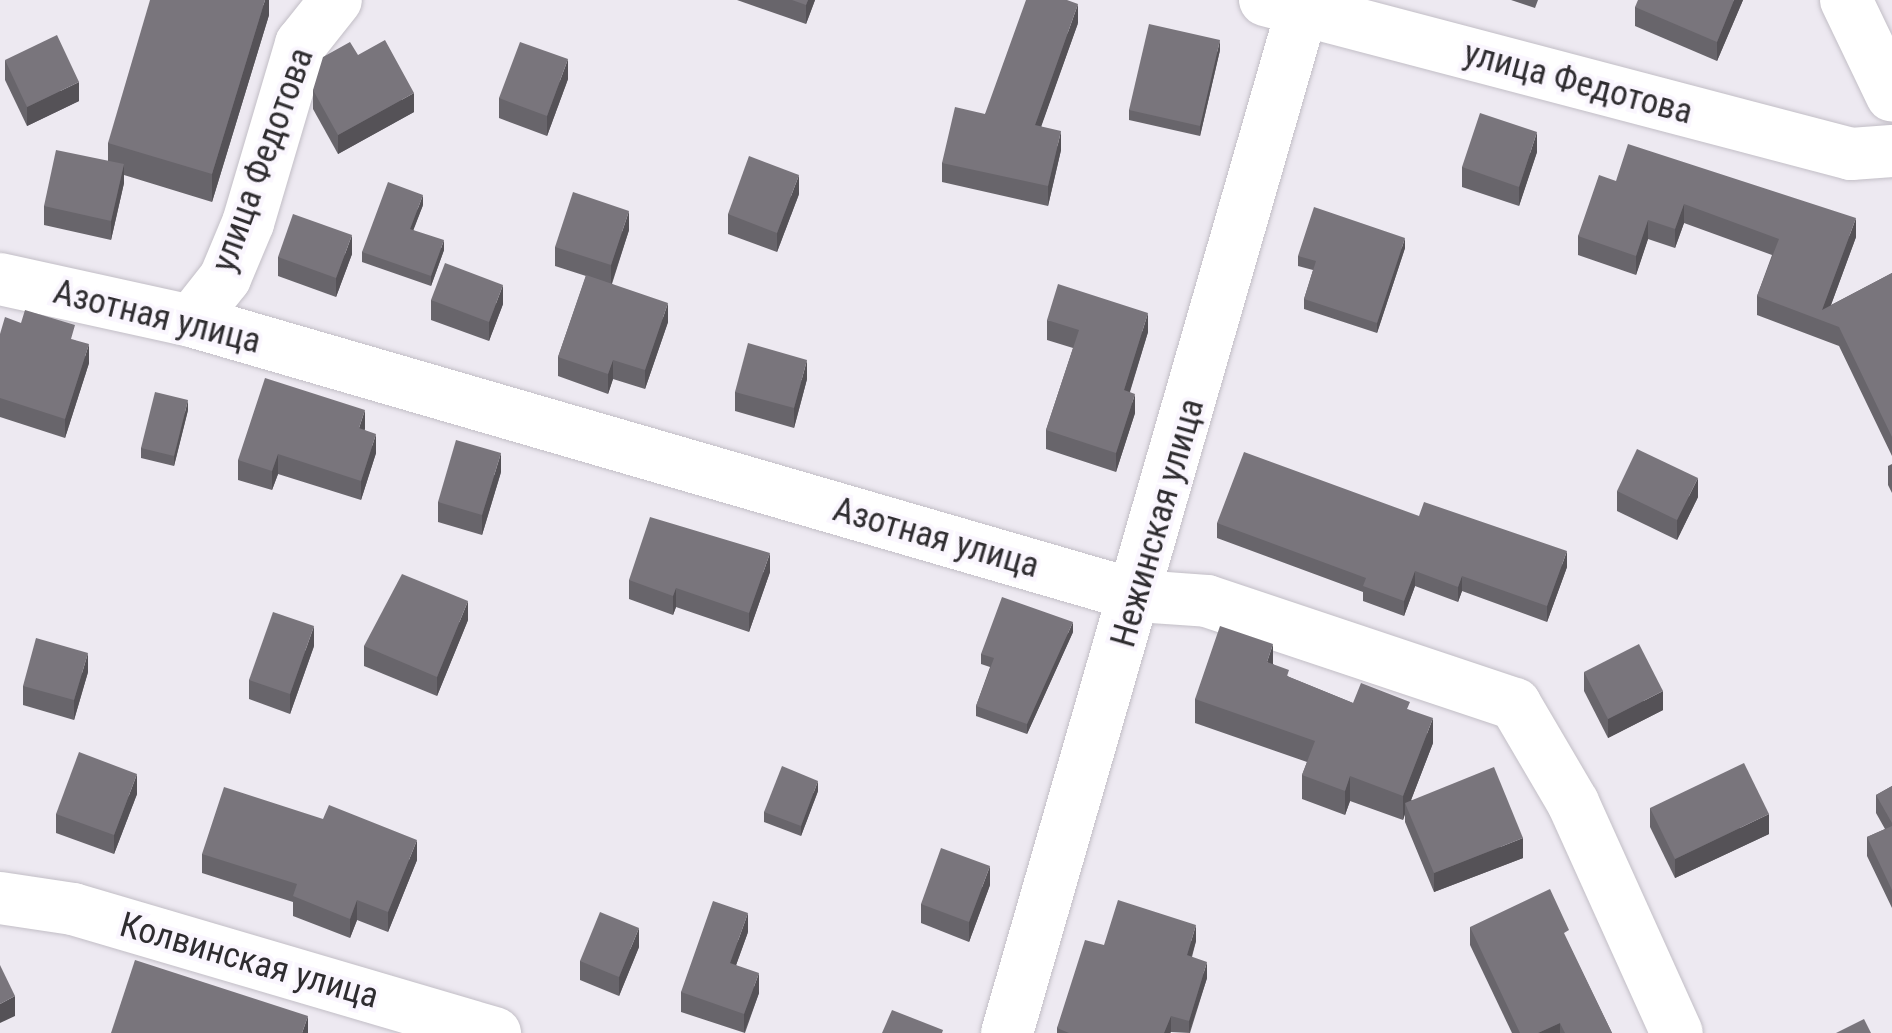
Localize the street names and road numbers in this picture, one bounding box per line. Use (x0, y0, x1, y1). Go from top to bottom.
street label: улица Федотова (1459, 32, 1697, 134)
street label: улица Федотова (203, 42, 323, 278)
street label: Азотная улица (49, 271, 265, 363)
street label: Нежинская улица (1102, 394, 1214, 652)
street label: Азотная улица (828, 489, 1044, 587)
street label: Колвинская улица (115, 904, 383, 1018)

